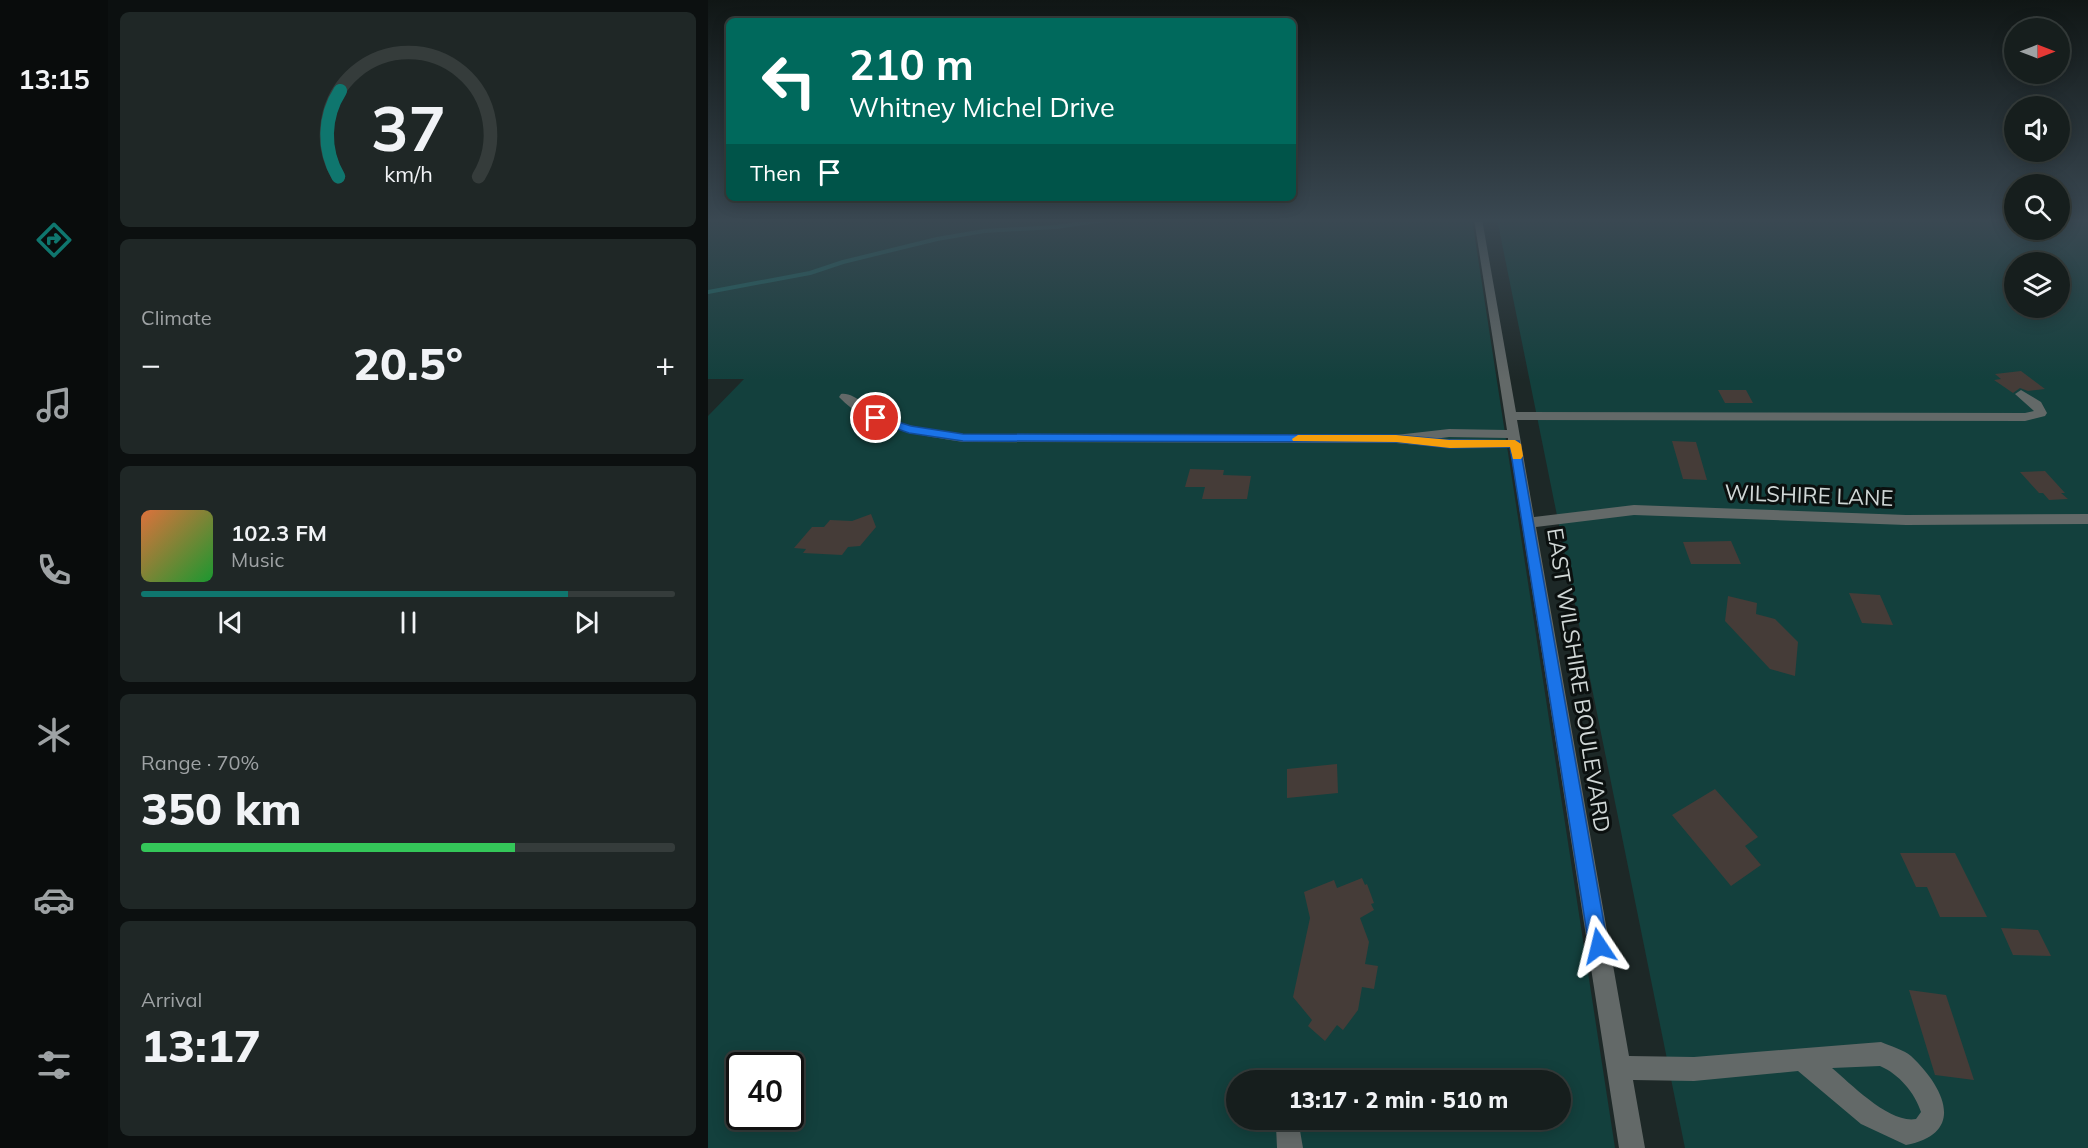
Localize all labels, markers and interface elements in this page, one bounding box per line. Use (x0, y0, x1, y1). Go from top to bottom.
north arrow (2004, 18, 2070, 84)
map controls (2004, 18, 2070, 318)
text: 210 m (849, 38, 974, 91)
icon: left (750, 42, 828, 120)
text: 13:15 (18, 62, 90, 96)
text: 37 (371, 88, 445, 167)
text: Whitney Michel Drive (849, 90, 1115, 124)
button: sound (2004, 96, 2070, 162)
icon: arrive (813, 156, 846, 189)
text: Then (750, 159, 801, 187)
text: km/h (384, 160, 432, 187)
button: search (2004, 174, 2070, 240)
icon: directions (33, 219, 75, 261)
button: layers (2004, 252, 2070, 318)
text: Climate (141, 305, 212, 330)
text: 20.5° (353, 335, 463, 391)
text: − (141, 343, 161, 384)
text: + (655, 343, 675, 384)
icon: music (33, 384, 75, 426)
pin (850, 392, 901, 443)
icon: arrive (859, 401, 892, 434)
street label: WILSHIRE LANE (1724, 478, 1894, 512)
text: 102.3 FM (231, 519, 327, 547)
street label: EAST WILSHIRE BOULEVARD (1541, 526, 1617, 834)
text: Music (231, 547, 284, 572)
icon: phone (33, 549, 75, 591)
icon: previous (214, 606, 247, 639)
icon: pause (392, 606, 425, 639)
icon: next (570, 606, 603, 639)
icon: climate (33, 714, 75, 756)
text: Range · 70% (141, 750, 259, 775)
text: 350 km (141, 780, 302, 836)
icon: car (33, 879, 75, 921)
position arrow (1567, 914, 1631, 978)
text: Arrival (141, 987, 202, 1012)
text: 13:17 (141, 1017, 261, 1073)
icon: filters (33, 1044, 75, 1086)
speed limit sign: 40 (726, 1052, 804, 1130)
text: 13:17 · 2 min · 510 m (1289, 1086, 1508, 1114)

